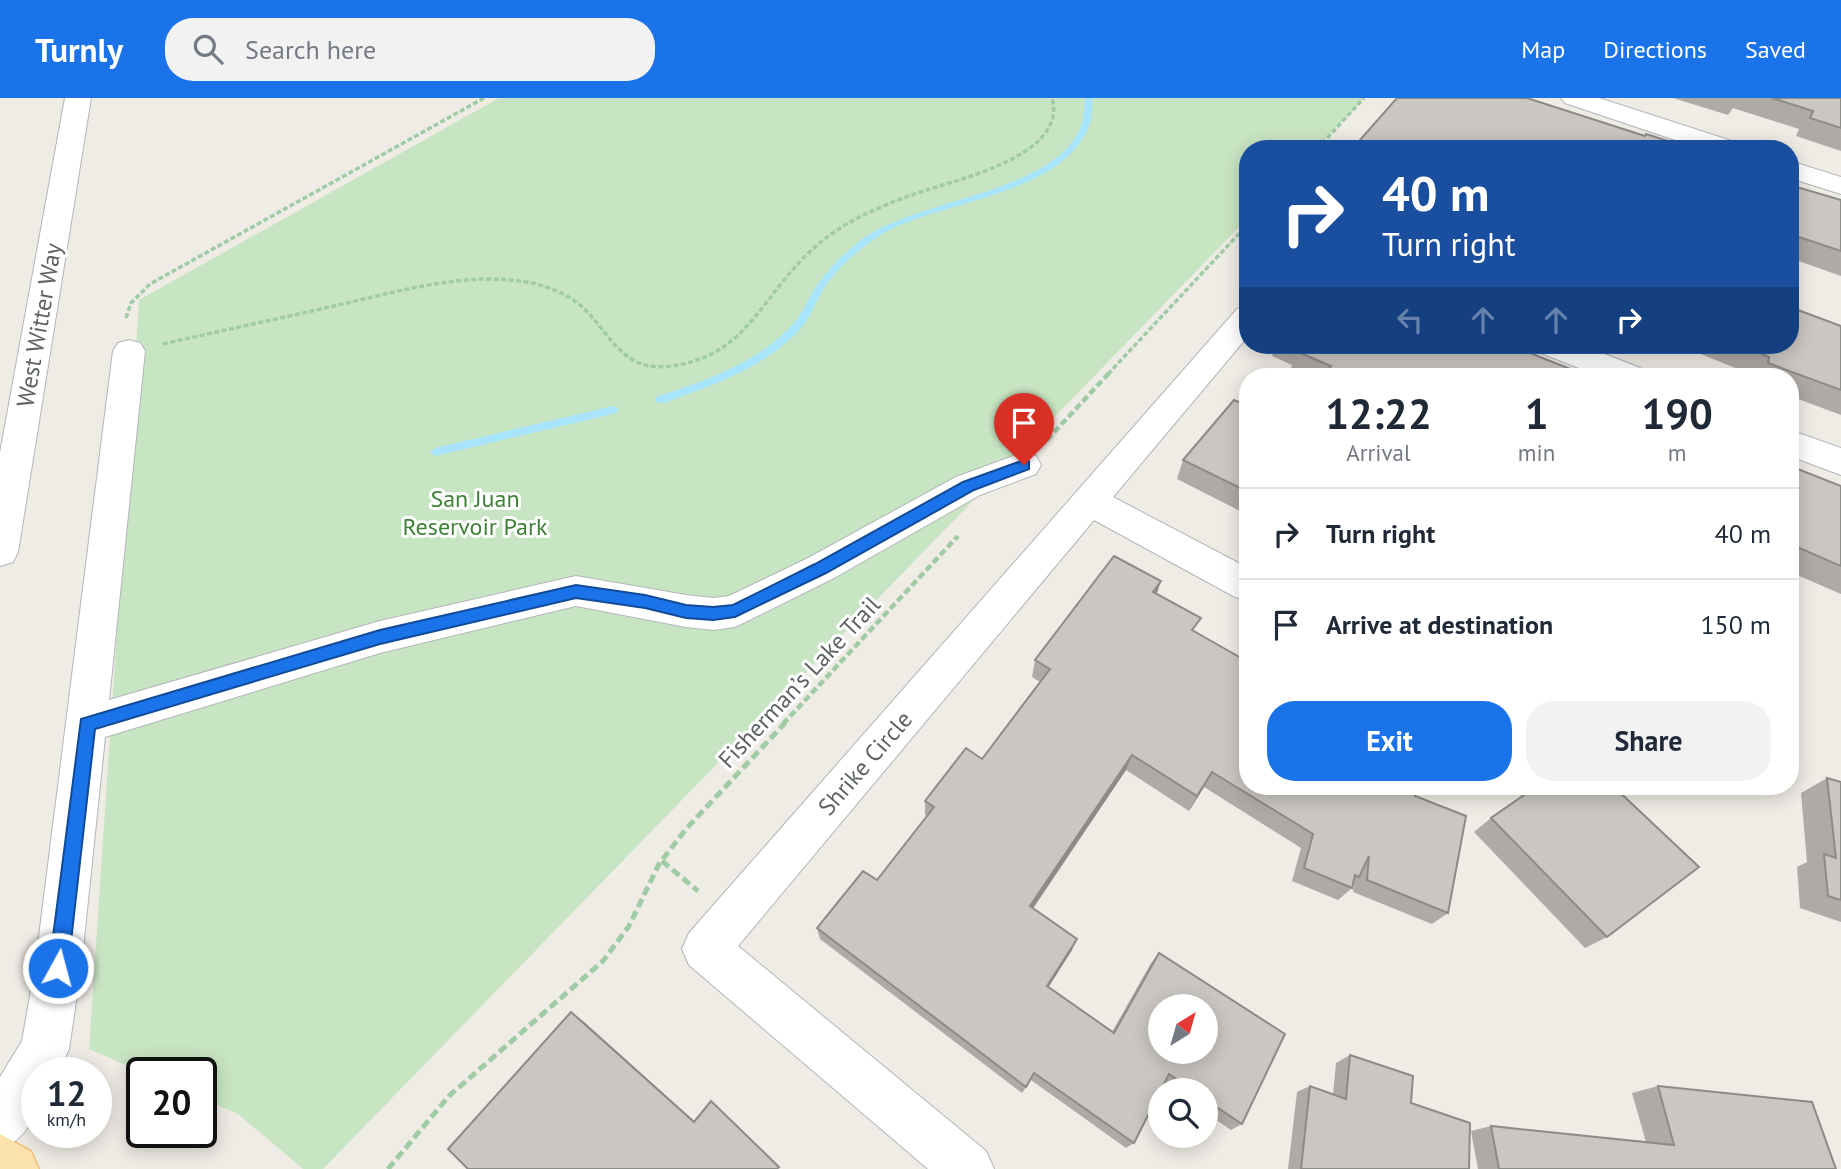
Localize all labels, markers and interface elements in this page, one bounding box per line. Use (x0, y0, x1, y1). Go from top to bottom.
search box (165, 18, 655, 81)
text: Turnly (35, 28, 123, 71)
icon: search (189, 30, 227, 68)
text: Search here (245, 33, 376, 66)
text: Map (1521, 34, 1565, 65)
text: Directions (1603, 34, 1707, 65)
text: Saved (1745, 34, 1806, 65)
text: 40 m (1382, 161, 1489, 225)
icon: right (1267, 168, 1358, 259)
text: Turn right (1382, 223, 1516, 265)
street label: West Witter Way (9, 241, 69, 409)
icon: left (1391, 301, 1429, 339)
icon: ahead (1464, 301, 1502, 339)
icon: ahead (1537, 301, 1575, 339)
icon: right (1610, 301, 1648, 339)
text: 12:22 (1325, 386, 1432, 441)
text: 1 (1525, 386, 1548, 441)
text: 190 (1641, 386, 1713, 441)
pin (994, 393, 1054, 465)
icon: arrive (1005, 404, 1043, 442)
text: Arrival (1346, 438, 1411, 467)
text: min (1518, 438, 1555, 467)
text: m (1668, 438, 1686, 467)
park label: San Juan Reservoir Park (402, 483, 548, 542)
icon: right (1267, 515, 1305, 553)
text: Turn right (1326, 517, 1435, 550)
text: 40 m (1715, 517, 1771, 550)
street label: Fisherman’s Lake Trail (711, 590, 887, 774)
icon: arrive (1267, 606, 1305, 644)
text: Arrive at destination (1326, 608, 1553, 641)
text: 150 m (1700, 608, 1771, 641)
button: Exit (1267, 701, 1512, 781)
button: Share (1526, 701, 1771, 781)
street label: Shrike Circle (811, 704, 919, 822)
position arrow (21, 931, 95, 1005)
north arrow (1148, 994, 1218, 1064)
map controls (1148, 994, 1218, 1148)
speed limit sign: 20 (126, 1057, 217, 1148)
text: 12 (47, 1070, 86, 1116)
button: search (1148, 1078, 1218, 1148)
text: km/h (47, 1108, 86, 1131)

